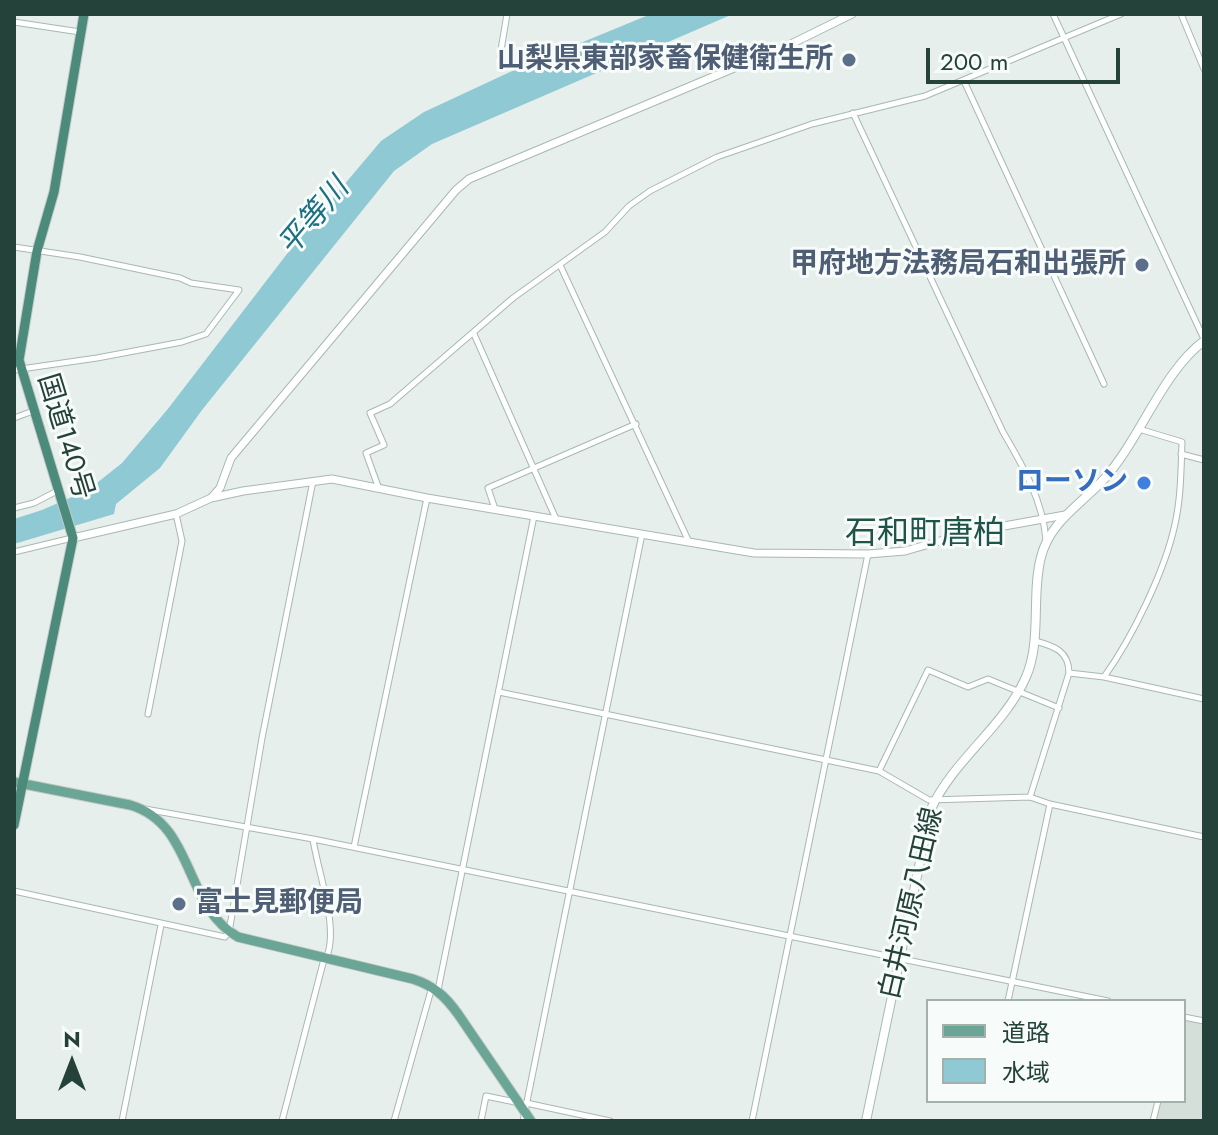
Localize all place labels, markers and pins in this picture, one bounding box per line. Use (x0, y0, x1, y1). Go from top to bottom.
place label: 山梨県東部家畜保健衛生所 (497, 43, 833, 77)
marker: 山梨県東部家畜保健衛生所 (840, 51, 858, 69)
place label: 甲府地方法務局石和出張所 (790, 248, 1126, 282)
marker: 甲府地方法務局石和出張所 (1133, 256, 1151, 274)
place label: ローソン (1016, 466, 1128, 500)
marker: ローソン (1135, 474, 1153, 492)
place label: 富士見郵便局 (195, 887, 363, 921)
marker: 富士見郵便局 (170, 895, 188, 913)

